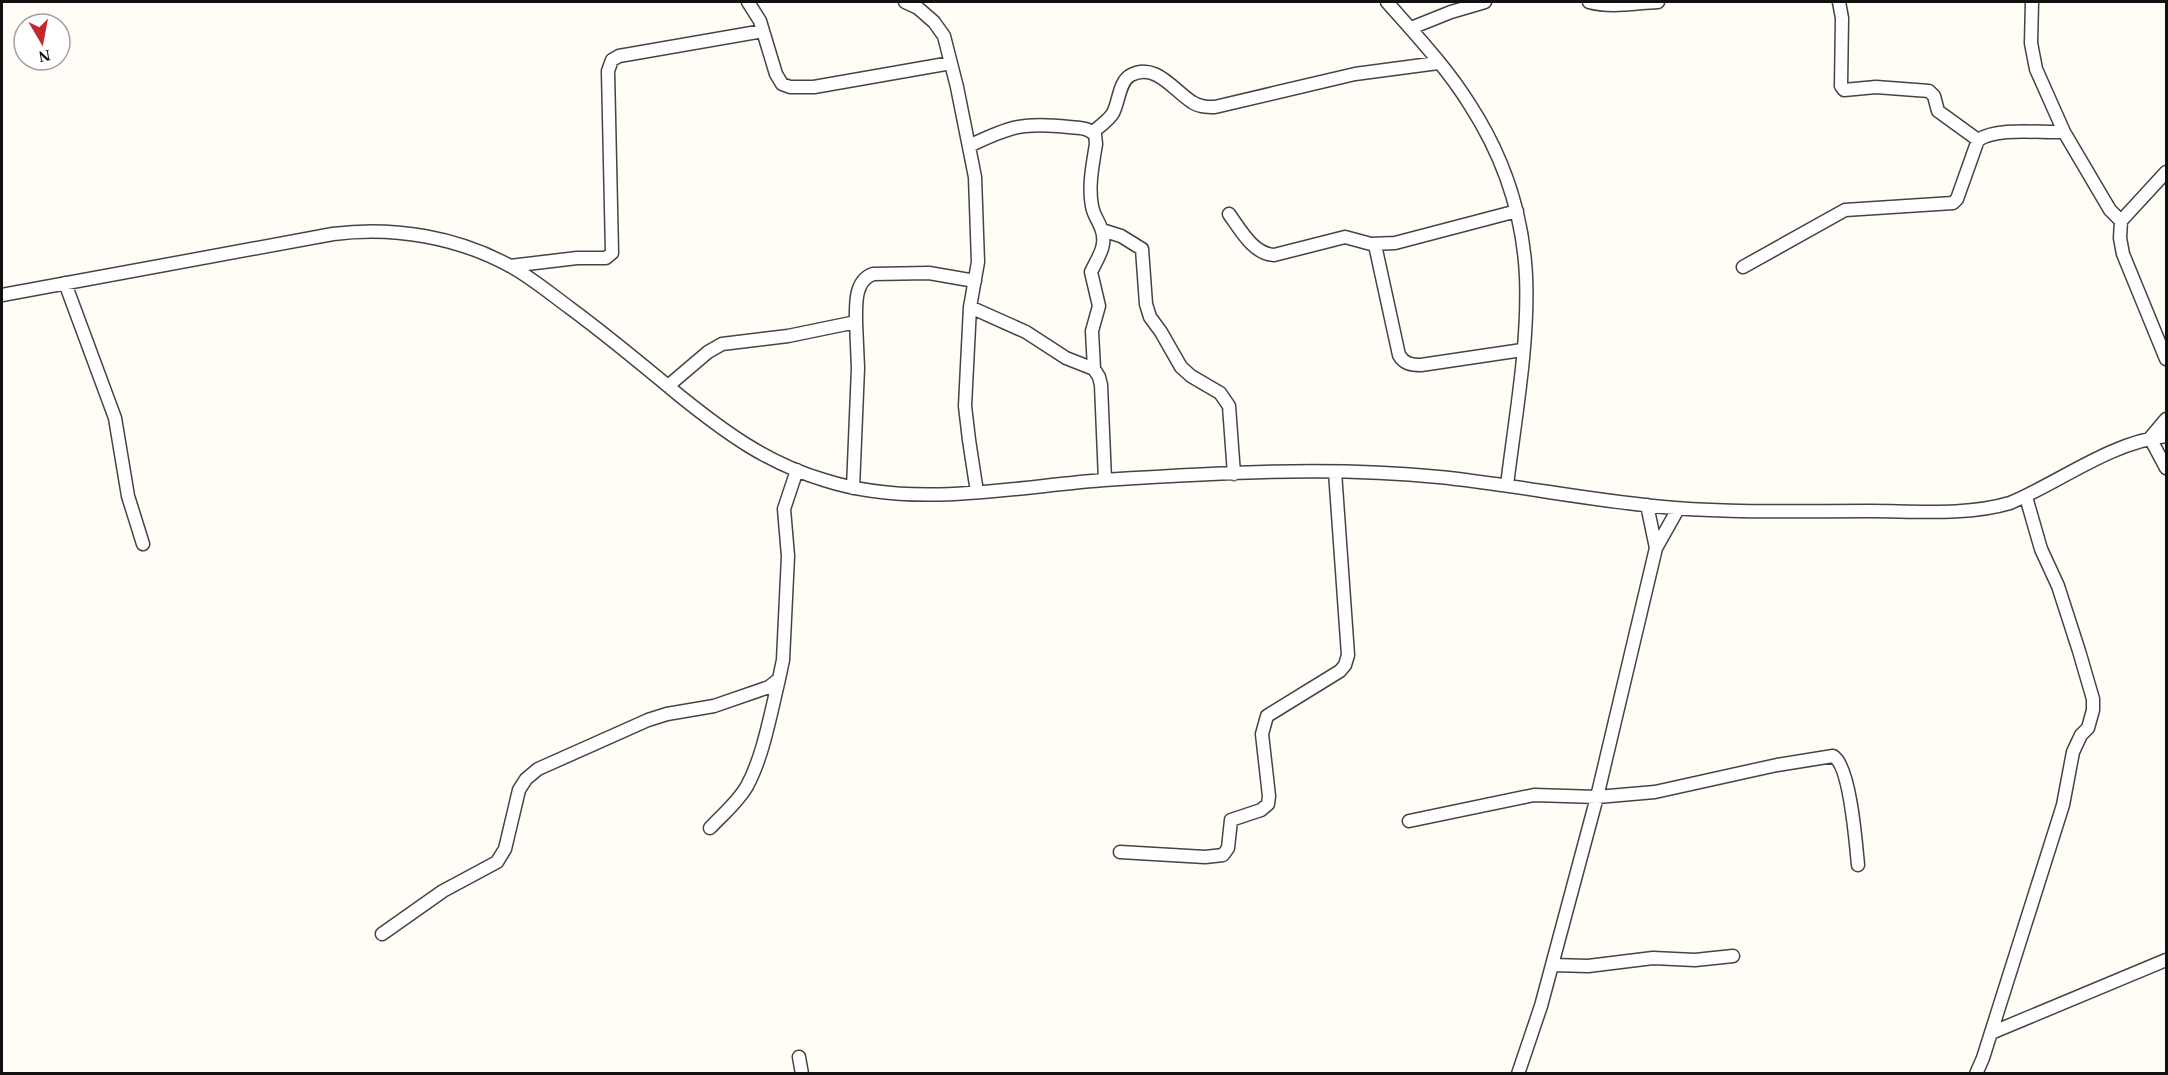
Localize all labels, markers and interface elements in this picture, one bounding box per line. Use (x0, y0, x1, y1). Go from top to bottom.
north arrow (12, 12, 72, 72)
text: N (37, 47, 52, 66)

